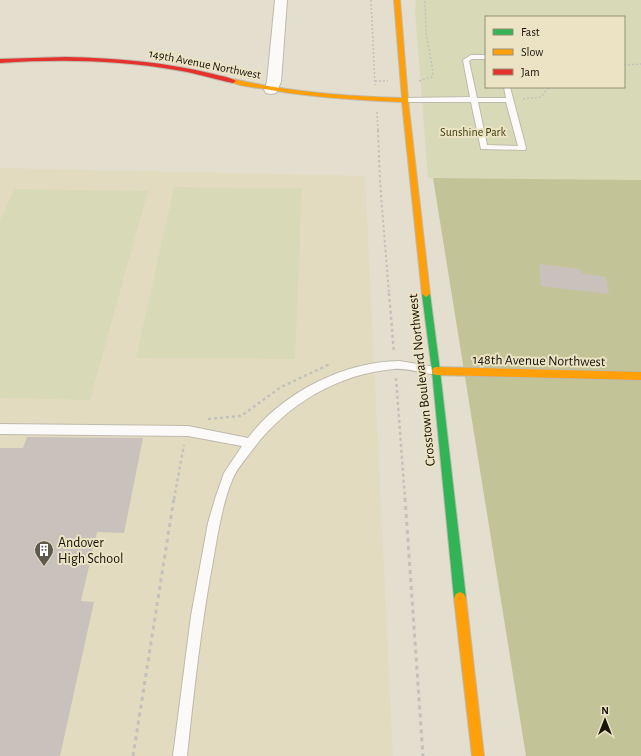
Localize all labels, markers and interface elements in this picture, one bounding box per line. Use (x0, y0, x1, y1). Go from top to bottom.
legend (485, 16, 625, 88)
text: Fast (521, 26, 540, 38)
text: Slow (521, 46, 543, 58)
street label: 149th Avenue Northwest (148, 47, 262, 81)
text: Jam (521, 66, 540, 78)
park label: Sunshine Park (440, 126, 506, 138)
street label: Crosstown Boulevard Northwest (406, 292, 438, 467)
street label: 148th Avenue Northwest (473, 353, 606, 369)
place label: Andover High School (58, 536, 124, 566)
building icon: Andover High School (33, 539, 55, 567)
north arrow (585, 700, 625, 740)
text: N (601, 705, 609, 716)

